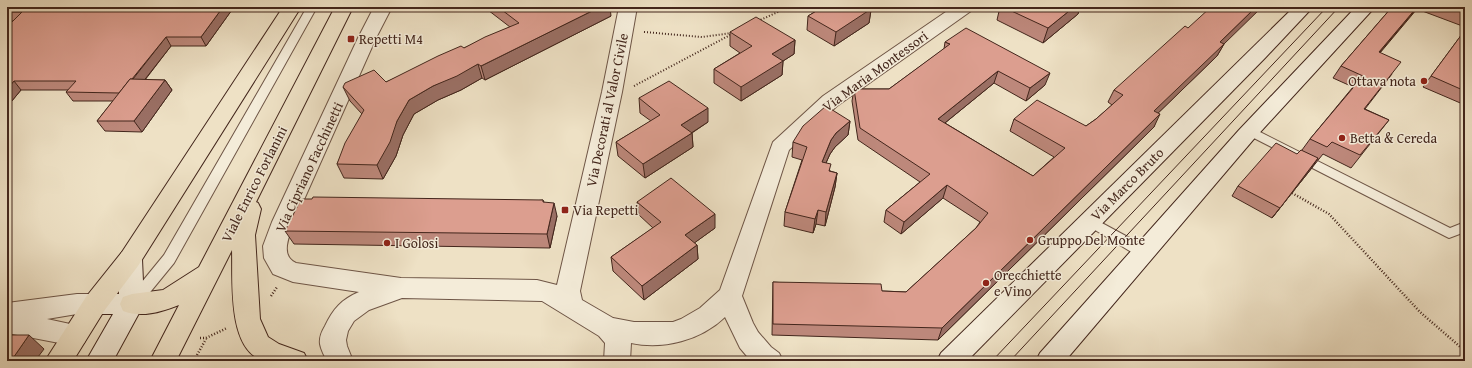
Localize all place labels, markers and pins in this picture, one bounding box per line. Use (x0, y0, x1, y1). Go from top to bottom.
place label: Repetti M4 (359, 29, 423, 49)
marker: Repetti M4 (346, 34, 356, 44)
place label: Ottava nota (1348, 71, 1416, 91)
marker: Ottava nota (1419, 76, 1429, 86)
place label: Betta & Cereda (1350, 128, 1437, 148)
marker: Betta & Cereda (1337, 133, 1347, 143)
place label: Via Repetti (573, 200, 638, 220)
marker: Via Repetti (560, 205, 570, 215)
place label: Gruppo Del Monte (1038, 230, 1145, 250)
place label: I Golosi (395, 233, 438, 253)
marker: Gruppo Del Monte (1025, 235, 1035, 245)
marker: I Golosi (382, 238, 392, 248)
place label: Orecchiette e Vino (994, 265, 1062, 301)
marker: Orecchiette e Vino (981, 278, 991, 288)

